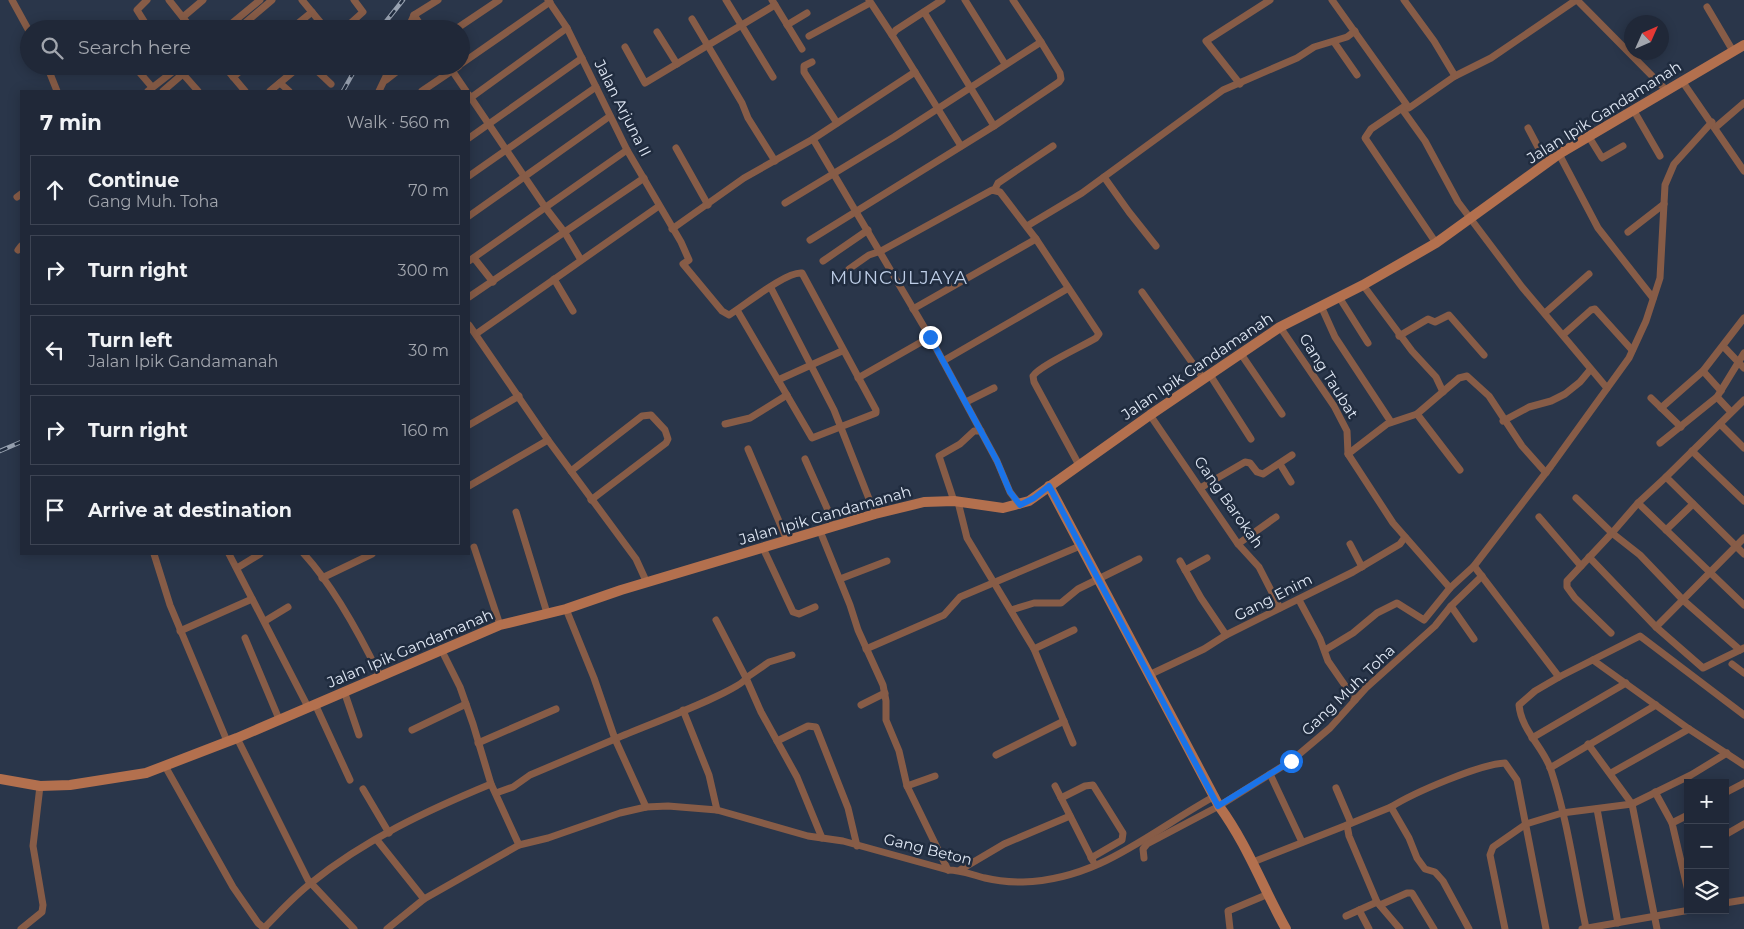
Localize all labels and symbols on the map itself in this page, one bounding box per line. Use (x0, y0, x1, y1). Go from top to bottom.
north arrow (1624, 15, 1669, 60)
street label: Jalan Arjuna II (590, 55, 656, 160)
street label: Jalan Ipik Gandamanah (1522, 57, 1685, 168)
district label: MUNCULJAYA (830, 267, 968, 289)
street label: Jalan Ipik Gandamanah (1117, 308, 1276, 424)
route end (919, 326, 942, 349)
street label: Gang Taubat (1295, 330, 1363, 422)
street label: Gang Barokah (1190, 452, 1268, 552)
street label: Jalan Ipik Gandamanah (736, 481, 913, 549)
street label: Gang Enim (1231, 569, 1315, 625)
street label: Jalan Ipik Gandamanah (323, 604, 496, 692)
street label: Gang Muh. Toha (1297, 641, 1399, 739)
route start (1280, 750, 1303, 773)
street label: Gang Beton (882, 829, 974, 869)

